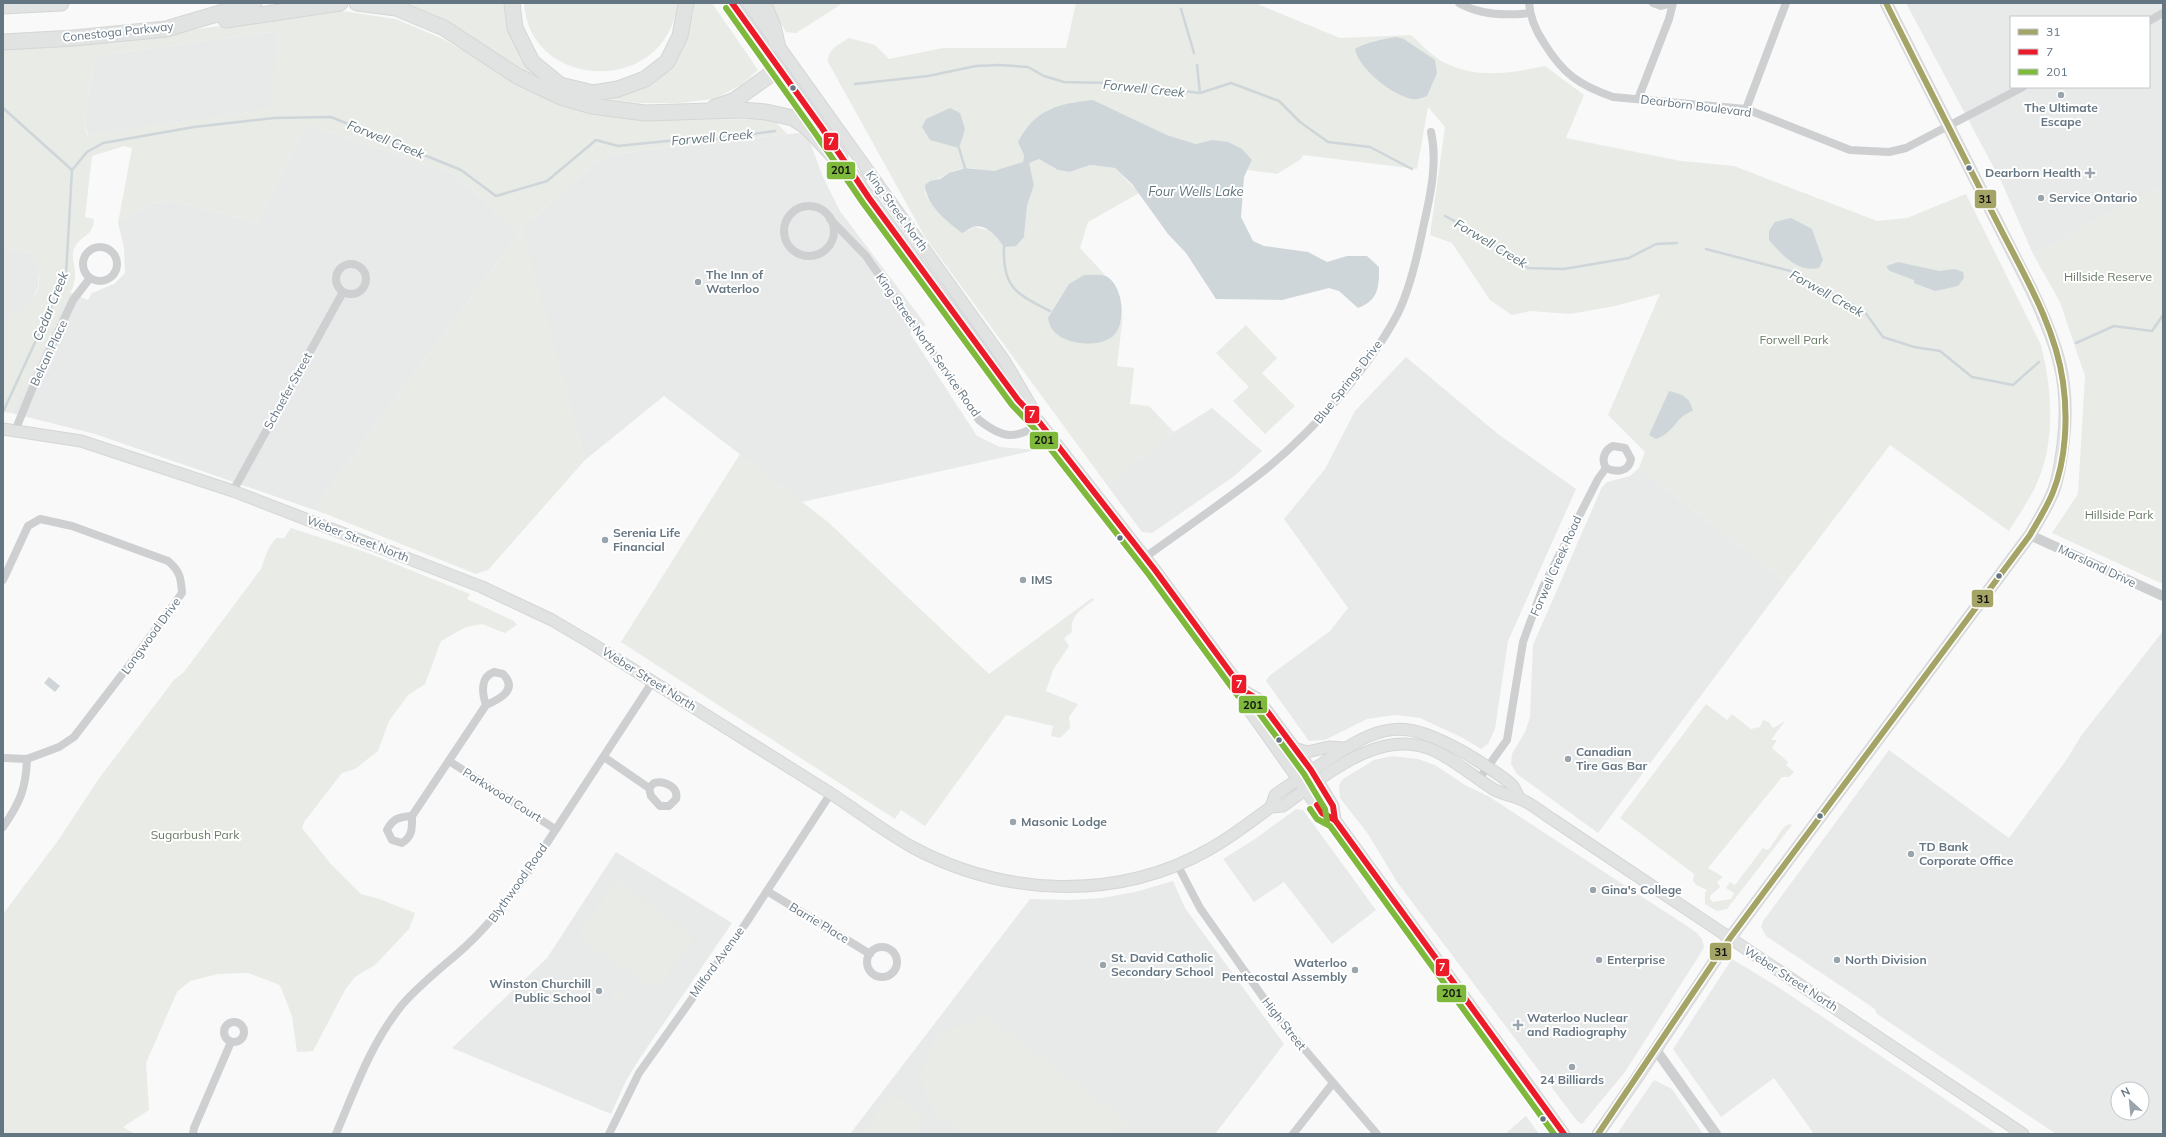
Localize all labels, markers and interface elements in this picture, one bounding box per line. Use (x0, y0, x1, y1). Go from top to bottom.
legend (2010, 16, 2150, 88)
street label: Conestoga Parkway (62, 18, 175, 45)
text: 31 (2046, 24, 2060, 39)
text: 7 (2046, 44, 2053, 59)
text: 201 (2046, 64, 2068, 79)
water label: Forwell Creek (1102, 76, 1186, 100)
unlabelled marker (788, 83, 798, 93)
marker: The Ultimate Escape (2056, 90, 2066, 100)
street label: Dearborn Boulevard (1640, 91, 1752, 120)
place label: The Ultimate Escape (2024, 100, 2098, 129)
water label: Forwell Creek (345, 116, 427, 162)
water label: Forwell Creek (671, 125, 754, 149)
line badge: 7 (823, 132, 839, 151)
text: 7 (828, 134, 835, 148)
line badge: 201 (826, 161, 856, 180)
text: 201 (831, 163, 851, 177)
unlabelled marker (1964, 163, 1974, 173)
place label: Dearborn Health (1985, 165, 2081, 180)
marker: Dearborn Health (2084, 167, 2096, 179)
street label: King Street North (863, 168, 932, 254)
water label: Four Wells Lake (1148, 183, 1244, 199)
line badge: 31 (1974, 189, 1997, 209)
place label: Service Ontario (2049, 190, 2137, 205)
text: 31 (1978, 192, 1992, 206)
marker: Service Ontario (2036, 193, 2046, 203)
water label: Forwell Creek (1452, 215, 1530, 271)
water label: Forwell Creek (1787, 266, 1867, 320)
place label: The Inn of Waterloo (706, 267, 764, 296)
water label: Cedar Creek (29, 269, 71, 343)
park label: Hillside Reserve (2064, 269, 2152, 284)
street label: King Street North Service Road (873, 270, 984, 419)
marker: The Inn of Waterloo (693, 277, 703, 287)
street label: Belcan Place (27, 317, 70, 388)
park label: Forwell Park (1759, 332, 1829, 347)
street label: Blue Springs Drive (1310, 337, 1385, 426)
street label: Schaefer Street (260, 350, 315, 432)
line badge: 7 (1024, 405, 1040, 424)
text: 7 (1029, 407, 1036, 421)
line badge: 201 (1029, 431, 1059, 450)
text: 201 (1034, 433, 1054, 447)
park label: Hillside Park (2085, 507, 2154, 522)
street label: Weber Street North (305, 512, 411, 565)
street label: Forwell Creek Road (1527, 513, 1584, 618)
place label: Serenia Life Financial (613, 525, 681, 554)
unlabelled marker (1115, 533, 1125, 543)
marker: Serenia Life Financial (600, 535, 610, 545)
street label: Marsland Drive (2056, 541, 2139, 590)
unlabelled marker (1994, 571, 2004, 581)
place label: IMS (1031, 572, 1053, 587)
marker: IMS (1018, 575, 1028, 585)
line badge: 31 (1971, 589, 1994, 608)
text: 31 (1976, 592, 1990, 606)
street label: Longwood Drive (118, 595, 183, 677)
street label: Weber Street North (599, 643, 699, 714)
line badge: 7 (1231, 674, 1247, 694)
text: 7 (1236, 677, 1243, 691)
line badge: 201 (1238, 695, 1268, 714)
text: 201 (1243, 698, 1263, 712)
unlabelled marker (1274, 735, 1284, 745)
place label: Canadian Tire Gas Bar (1576, 744, 1647, 773)
marker: Canadian Tire Gas Bar (1563, 754, 1573, 764)
street label: Parkwood Court (460, 764, 544, 825)
unlabelled marker (1815, 811, 1825, 821)
place label: Masonic Lodge (1021, 814, 1107, 829)
marker: Masonic Lodge (1008, 817, 1018, 827)
park label: Sugarbush Park (151, 827, 240, 842)
place label: TD Bank Corporate Office (1919, 839, 2014, 868)
street label: Blythwood Road (485, 841, 550, 925)
marker: TD Bank Corporate Office (1906, 849, 1916, 859)
place label: Gina's College (1601, 882, 1682, 897)
marker: Gina's College (1588, 885, 1598, 895)
street label: Barrie Place (787, 899, 852, 946)
street label: Milford Avenue (686, 924, 747, 1000)
line badge: 31 (1709, 942, 1732, 961)
street label: Weber Street North (1742, 943, 1841, 1014)
text: 31 (1714, 945, 1728, 959)
place label: St. David Catholic Secondary School (1111, 950, 1214, 979)
place label: Enterprise (1607, 952, 1665, 967)
place label: North Division (1845, 952, 1927, 967)
place label: Waterloo Pentecostal Assembly (1222, 955, 1347, 984)
marker: Enterprise (1594, 955, 1604, 965)
marker: North Division (1832, 955, 1842, 965)
line badge: 7 (1435, 958, 1450, 977)
marker: St. David Catholic Secondary School (1098, 960, 1108, 970)
text: 7 (1439, 960, 1446, 974)
marker: Waterloo Pentecostal Assembly (1350, 965, 1360, 975)
place label: Winston Churchill Public School (489, 976, 591, 1005)
line badge: 201 (1436, 984, 1467, 1003)
marker: Winston Churchill Public School (594, 986, 604, 996)
text: 201 (1442, 986, 1462, 1000)
street label: High Street (1259, 994, 1310, 1053)
place label: Waterloo Nuclear and Radiography (1527, 1010, 1628, 1039)
marker: Waterloo Nuclear and Radiography (1512, 1019, 1524, 1031)
marker: 24 Billiards (1567, 1062, 1577, 1072)
place label: 24 Billiards (1540, 1072, 1604, 1087)
north arrow (2110, 1081, 2150, 1121)
text: N (2119, 1084, 2132, 1100)
unlabelled marker (1538, 1114, 1548, 1124)

